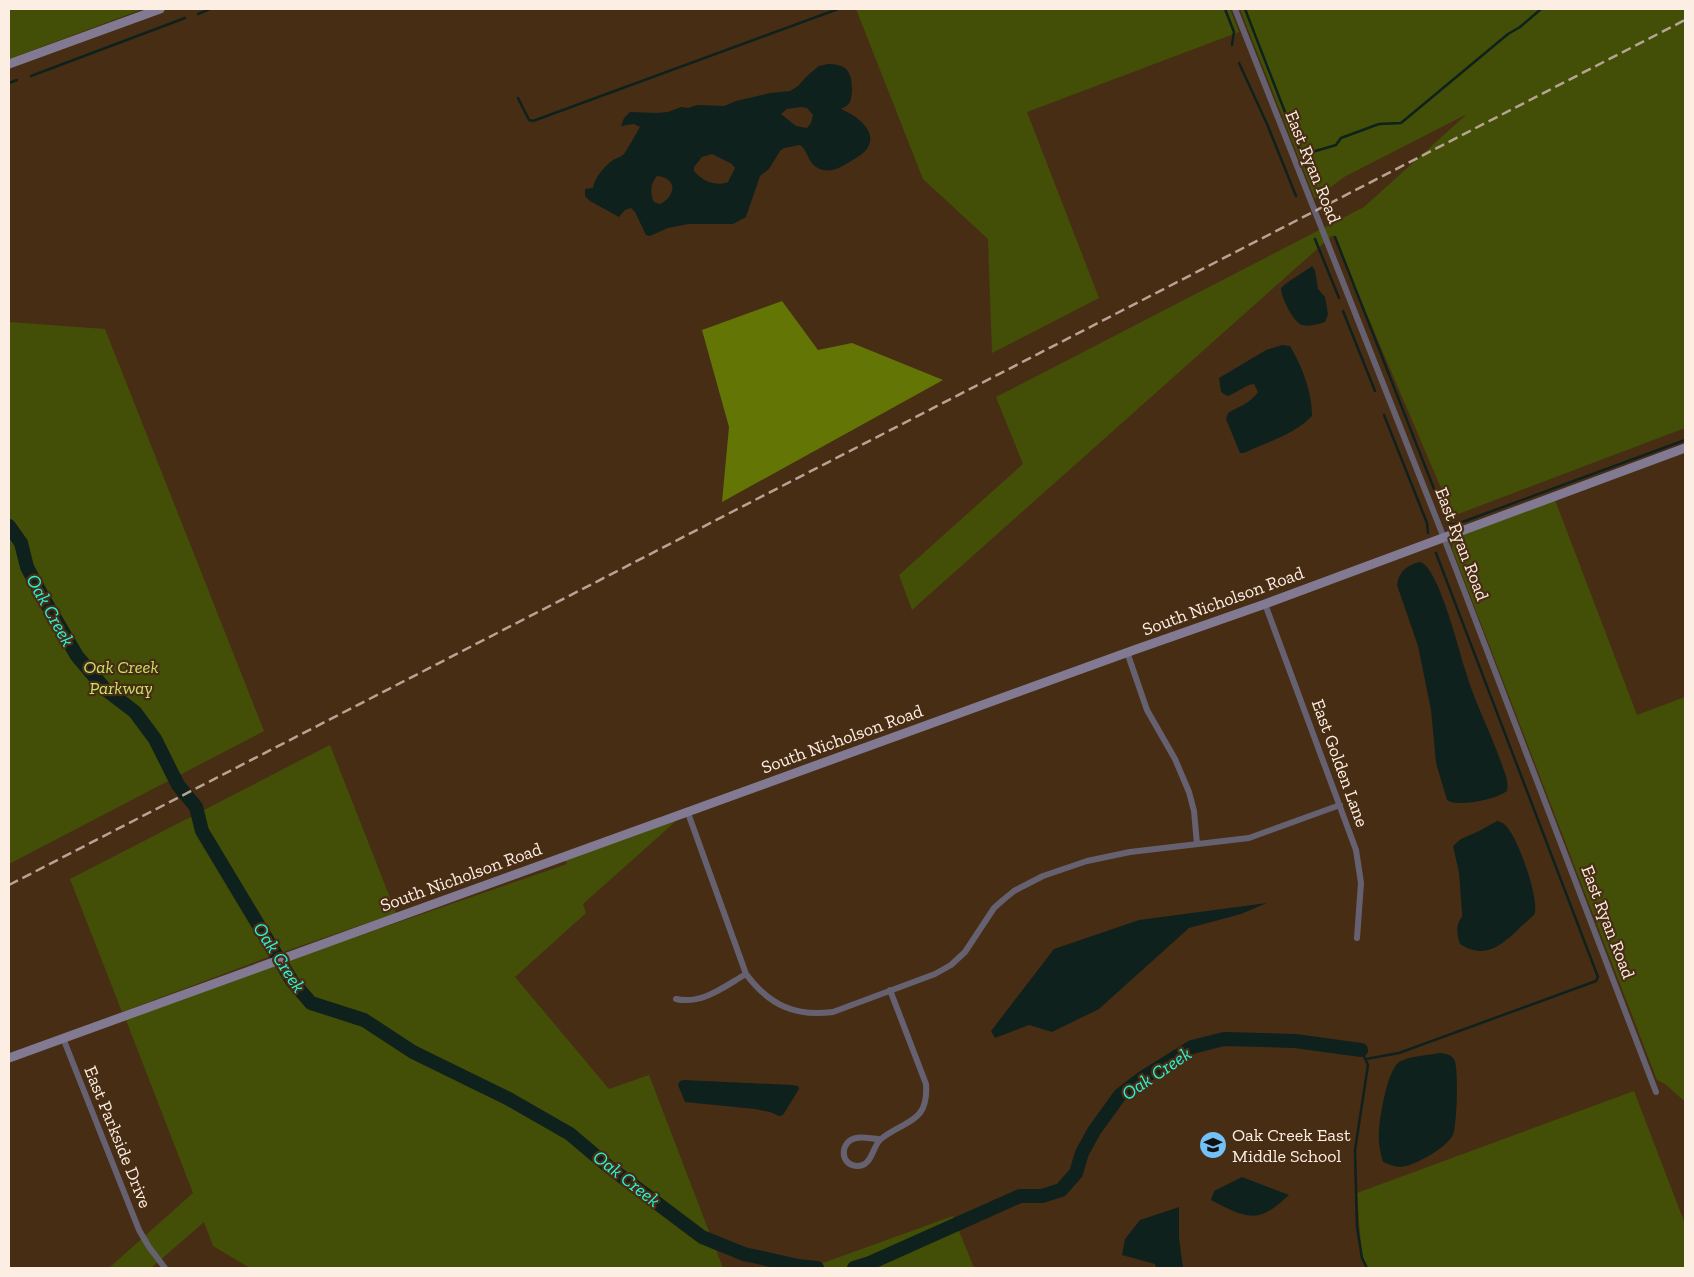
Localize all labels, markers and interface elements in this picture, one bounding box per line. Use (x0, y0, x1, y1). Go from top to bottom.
street label: East Ryan Road (1280, 107, 1346, 227)
street label: East Ryan Road (1430, 484, 1494, 604)
street label: South Nicholson Road (1139, 562, 1307, 640)
water label: Oak Creek (21, 570, 80, 650)
park label: Oak Creek Parkway (84, 656, 158, 699)
street label: East Golden Lane (1307, 696, 1373, 830)
street label: South Nicholson Road (758, 700, 926, 778)
street label: South Nicholson Road (377, 838, 545, 916)
street label: East Ryan Road (1576, 862, 1640, 982)
water label: Oak Creek (248, 918, 311, 997)
water label: Oak Creek (1117, 1042, 1195, 1105)
street label: East Parkside Drive (79, 1063, 157, 1211)
place label: Oak Creek East Middle School (1232, 1124, 1351, 1167)
school or university icon: Oak Creek East Middle School (1198, 1130, 1228, 1160)
water label: Oak Creek (588, 1145, 665, 1212)

